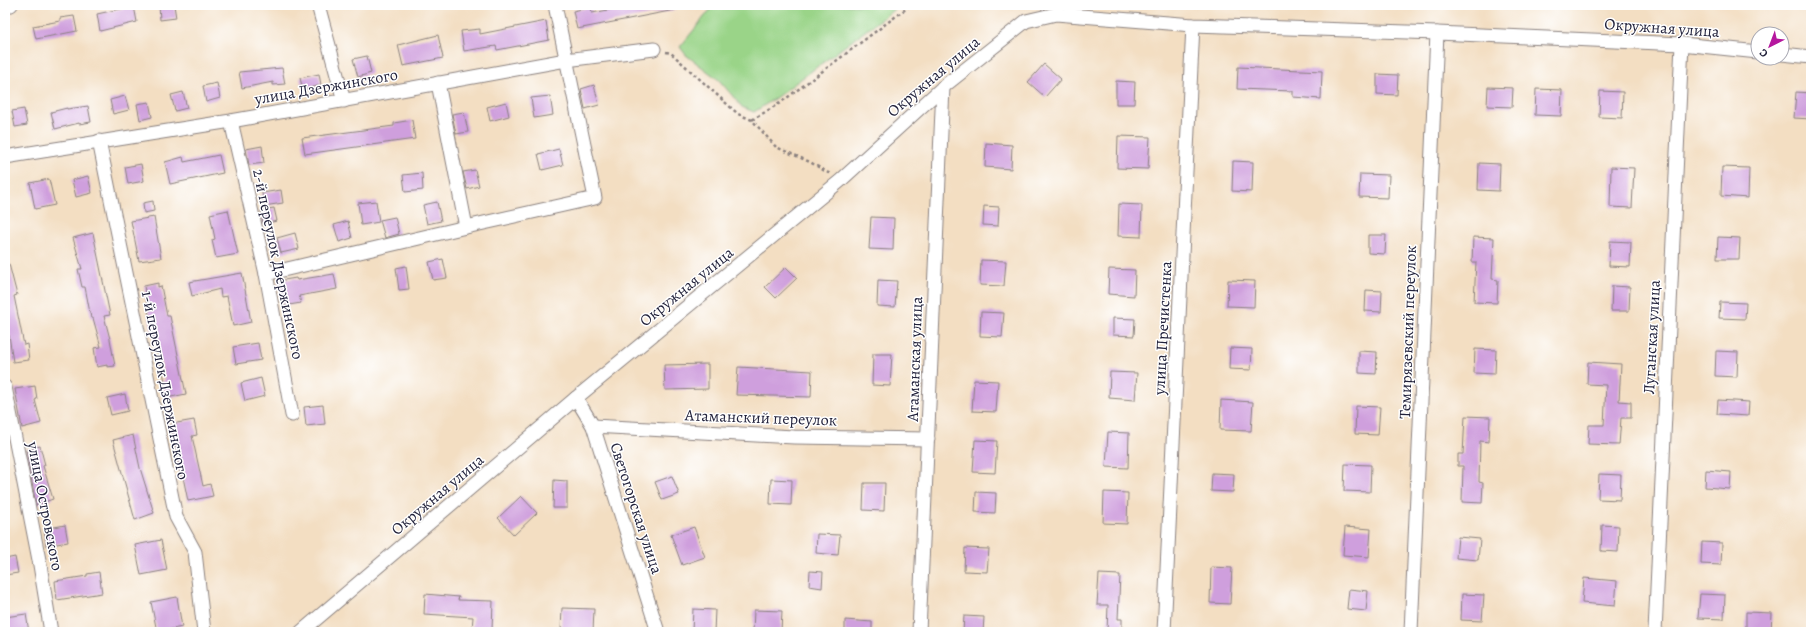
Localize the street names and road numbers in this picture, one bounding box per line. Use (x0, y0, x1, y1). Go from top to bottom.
street label: Окружная улица (1604, 13, 1721, 43)
street label: Окружная улица (882, 31, 985, 122)
street label: улица Дзержинского (252, 64, 399, 111)
street label: 2-й переулок Дзержинского (247, 167, 309, 361)
street label: Окружная улица (635, 242, 739, 332)
street label: Темирязевский переулок (1394, 245, 1422, 419)
street label: улица Пречистенка (1148, 260, 1178, 397)
street label: Луганская улица (1638, 279, 1666, 395)
street label: 1-й переулок Дзержинского (136, 289, 194, 481)
street label: Атаманская улица (902, 295, 928, 423)
street label: Атаманский переулок (684, 404, 837, 432)
street label: улица Островского (22, 439, 68, 573)
street label: Светогорская улица (604, 440, 668, 577)
street label: Окружная улица (386, 449, 489, 540)

